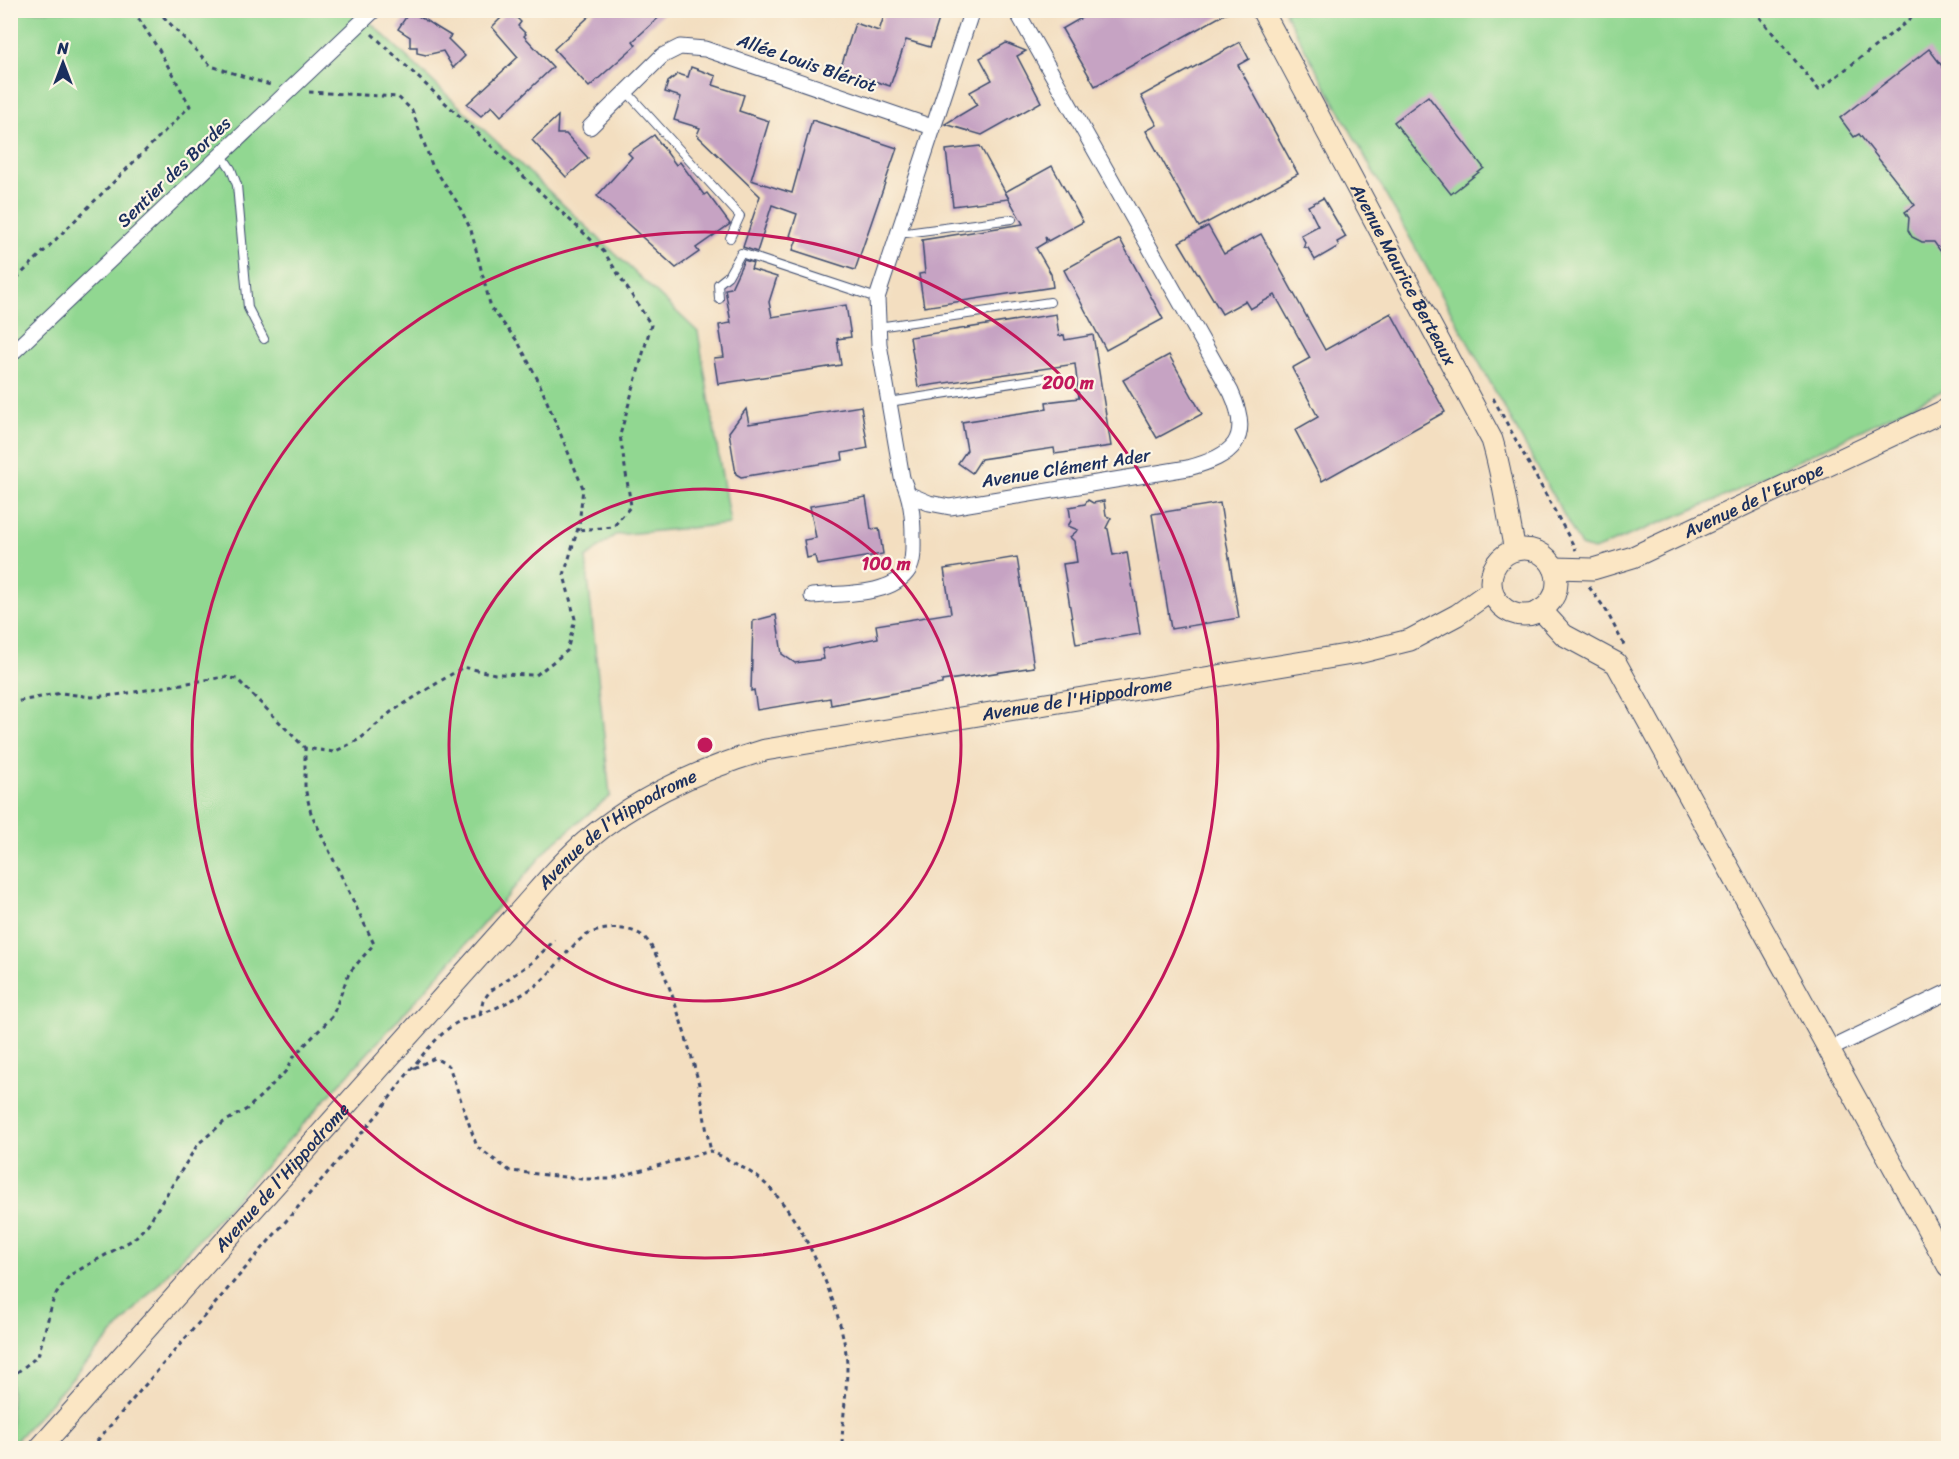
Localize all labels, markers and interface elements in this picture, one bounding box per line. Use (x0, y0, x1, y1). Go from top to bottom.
street label: Allée Louis Blériot (732, 24, 881, 102)
north arrow (33, 33, 93, 93)
text: N (56, 34, 69, 63)
street label: Sentier des Bordes (109, 108, 240, 236)
street label: Avenue Maurice Berteaux (1341, 176, 1466, 372)
text: 200 m (1041, 367, 1094, 399)
street label: Avenue Clément Ader (978, 439, 1154, 497)
street label: Avenue de l'Europe (1677, 453, 1829, 548)
text: 100 m (862, 548, 911, 580)
street label: Avenue de l'Hippodrome (979, 668, 1175, 730)
centre of rings (695, 735, 715, 755)
street label: Avenue de l'Hippodrome (529, 760, 702, 898)
street label: Avenue de l'Hippodrome (205, 1095, 358, 1260)

